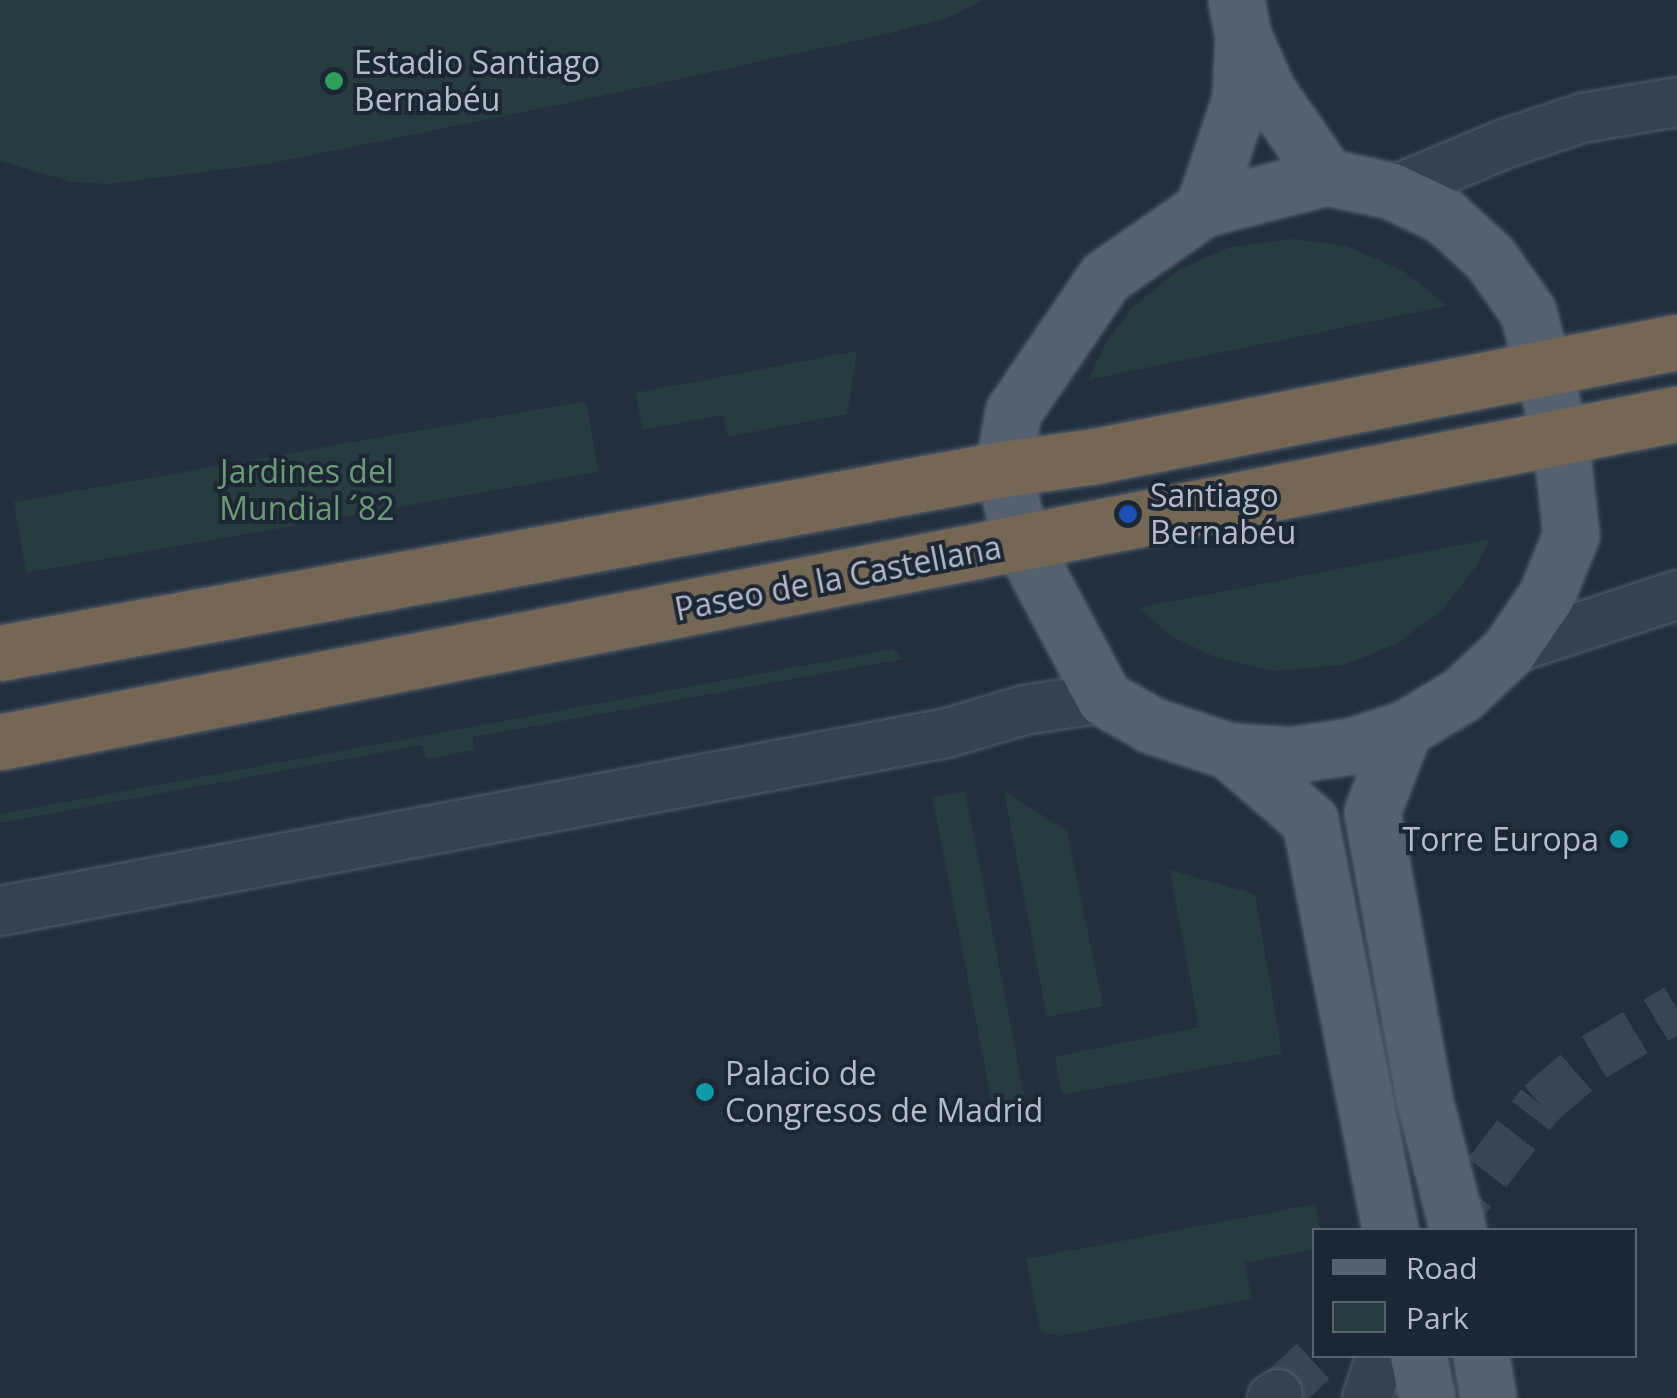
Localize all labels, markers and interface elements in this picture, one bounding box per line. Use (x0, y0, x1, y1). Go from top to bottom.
place label: Estadio Santiago Bernabéu (354, 44, 600, 119)
marker: Estadio Santiago Bernabéu (323, 70, 345, 92)
park label: Jardines del Mundial ´82 (219, 453, 395, 528)
place label: Santiago Bernabéu (1150, 477, 1296, 552)
marker: Santiago Bernabéu (1115, 501, 1141, 527)
street label: Paseo de la Castellana (672, 528, 1004, 628)
place label: Torre Europa (1403, 820, 1599, 858)
marker: Torre Europa (1608, 828, 1630, 850)
place label: Palacio de Congresos de Madrid (725, 1055, 1043, 1130)
marker: Palacio de Congresos de Madrid (694, 1081, 716, 1103)
legend (1312, 1228, 1637, 1358)
text: Road (1406, 1247, 1478, 1288)
text: Park (1406, 1297, 1469, 1338)

